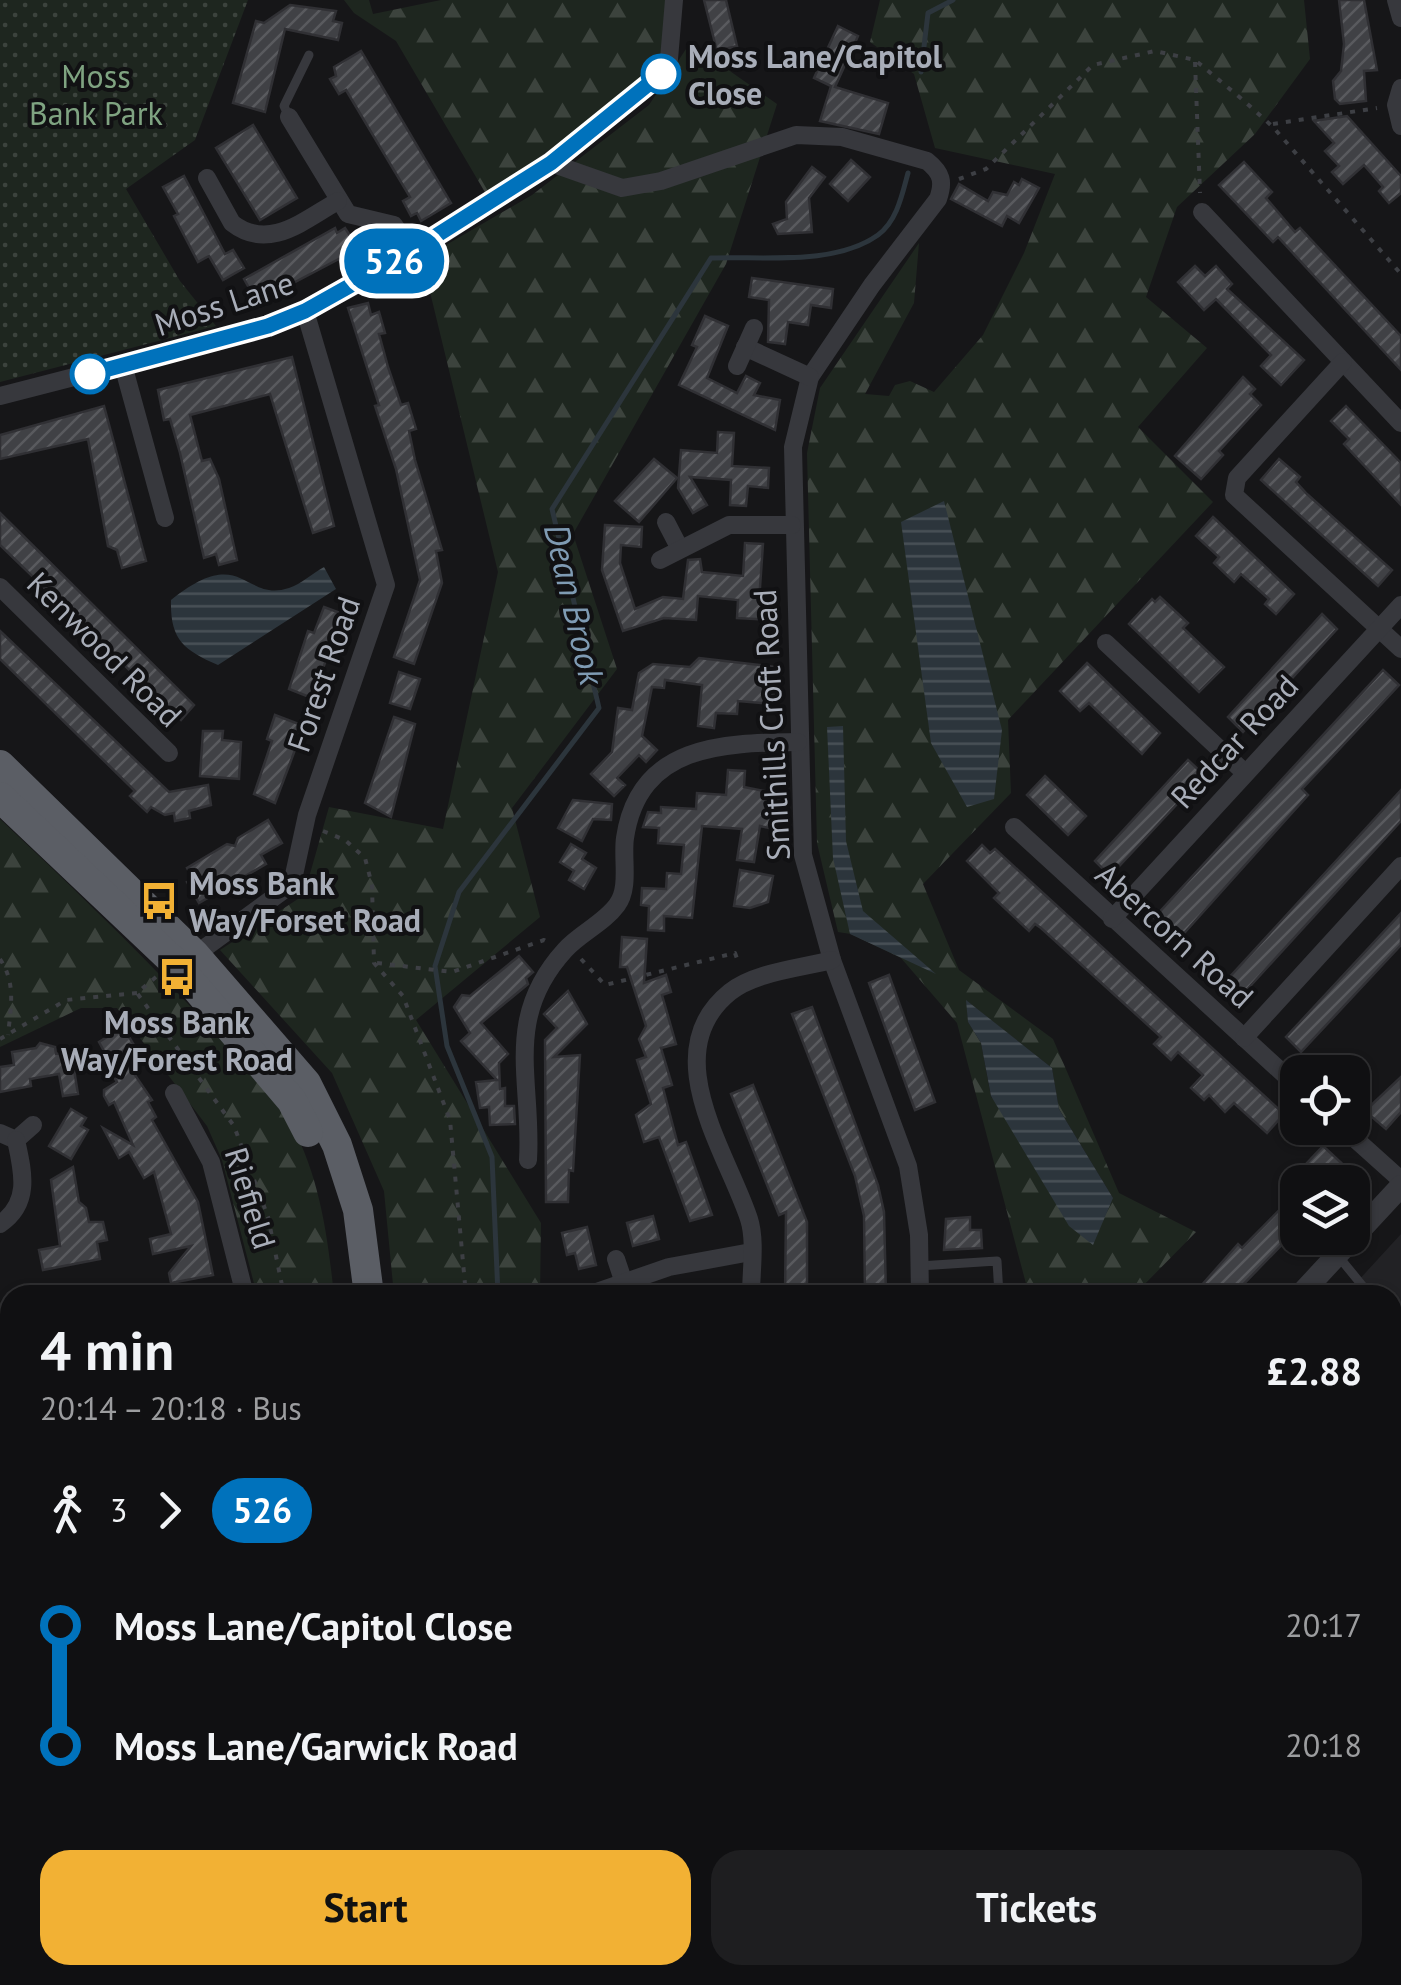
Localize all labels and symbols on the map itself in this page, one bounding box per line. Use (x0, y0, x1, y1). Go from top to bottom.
place label: Moss Lane/Capitol Close (688, 35, 942, 114)
park label: Moss Bank Park (29, 55, 164, 134)
marker: Moss Lane/Capitol Close (642, 55, 680, 93)
line badge: 526 (336, 228, 452, 294)
street label: Moss Lane (149, 261, 299, 345)
unlabelled marker (71, 355, 109, 393)
water label: Dean Brook (534, 519, 616, 690)
street label: Kenwood Road (18, 562, 192, 736)
street label: Smithills Croft Road (743, 588, 799, 862)
street label: Forest Road (277, 591, 369, 757)
street label: Redcar Road (1161, 665, 1307, 817)
street label: Abercorn Road (1087, 853, 1263, 1017)
place label: Moss Bank Way/Forset Road (189, 862, 421, 941)
bus stop icon: Moss Bank Way/Forset Road (138, 880, 180, 922)
bus stop icon: Moss Bank Way/Forest Road (156, 956, 198, 998)
place label: Moss Bank Way/Forest Road (61, 1001, 293, 1080)
street label: Riefield (216, 1142, 286, 1254)

